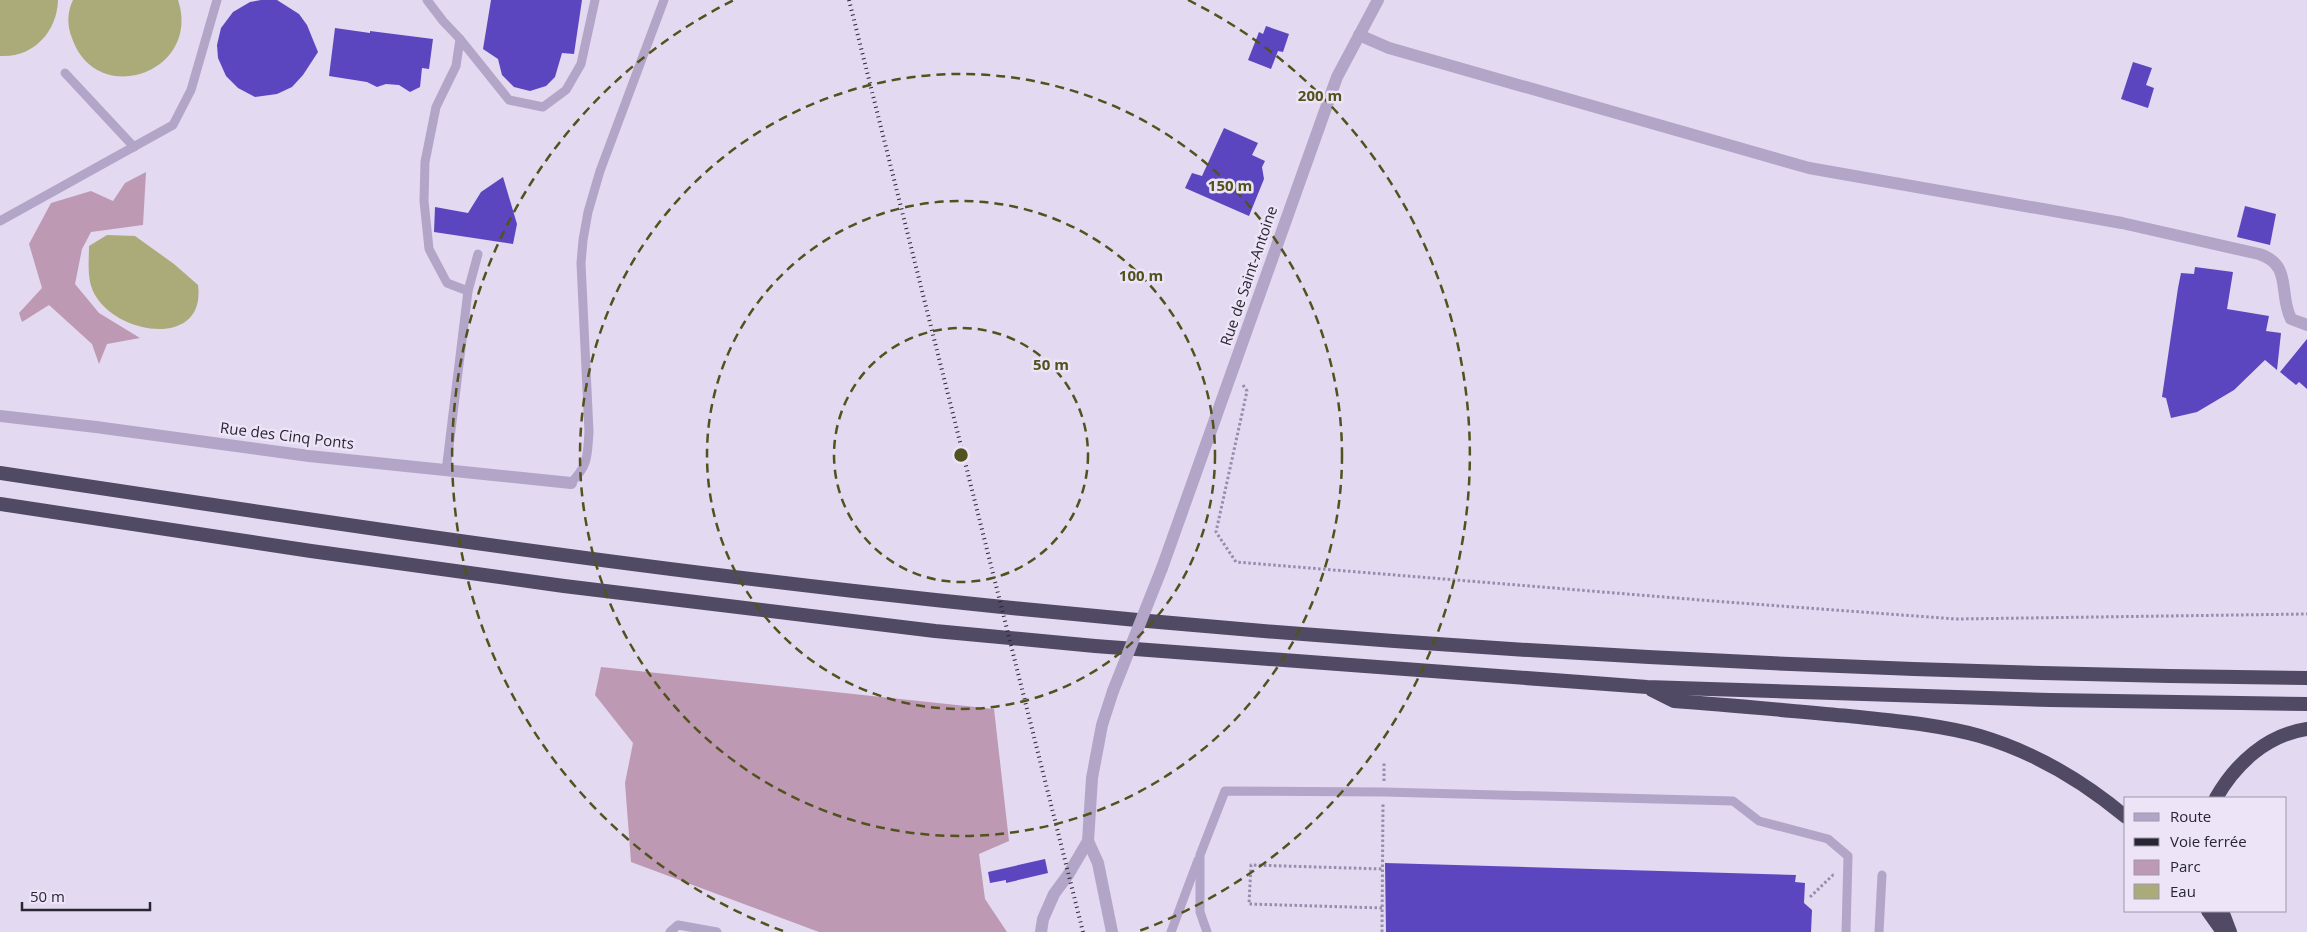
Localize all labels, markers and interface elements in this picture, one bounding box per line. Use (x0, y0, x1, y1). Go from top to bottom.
text: 200 m (1298, 85, 1342, 105)
text: 150 m (1208, 175, 1252, 195)
street label: Rue de Saint-Antoine (1215, 203, 1281, 348)
text: 100 m (1119, 265, 1163, 285)
text: 50 m (1033, 354, 1069, 374)
street label: Rue des Cinq Ponts (219, 417, 355, 453)
centre of rings (952, 446, 970, 464)
legend (2124, 797, 2287, 912)
text: Route (2170, 806, 2211, 826)
text: Voie ferrée (2170, 831, 2247, 851)
text: Parc (2170, 856, 2201, 876)
scale bar (22, 880, 150, 912)
text: Eau (2170, 881, 2196, 901)
text: 50 m (30, 886, 65, 906)

